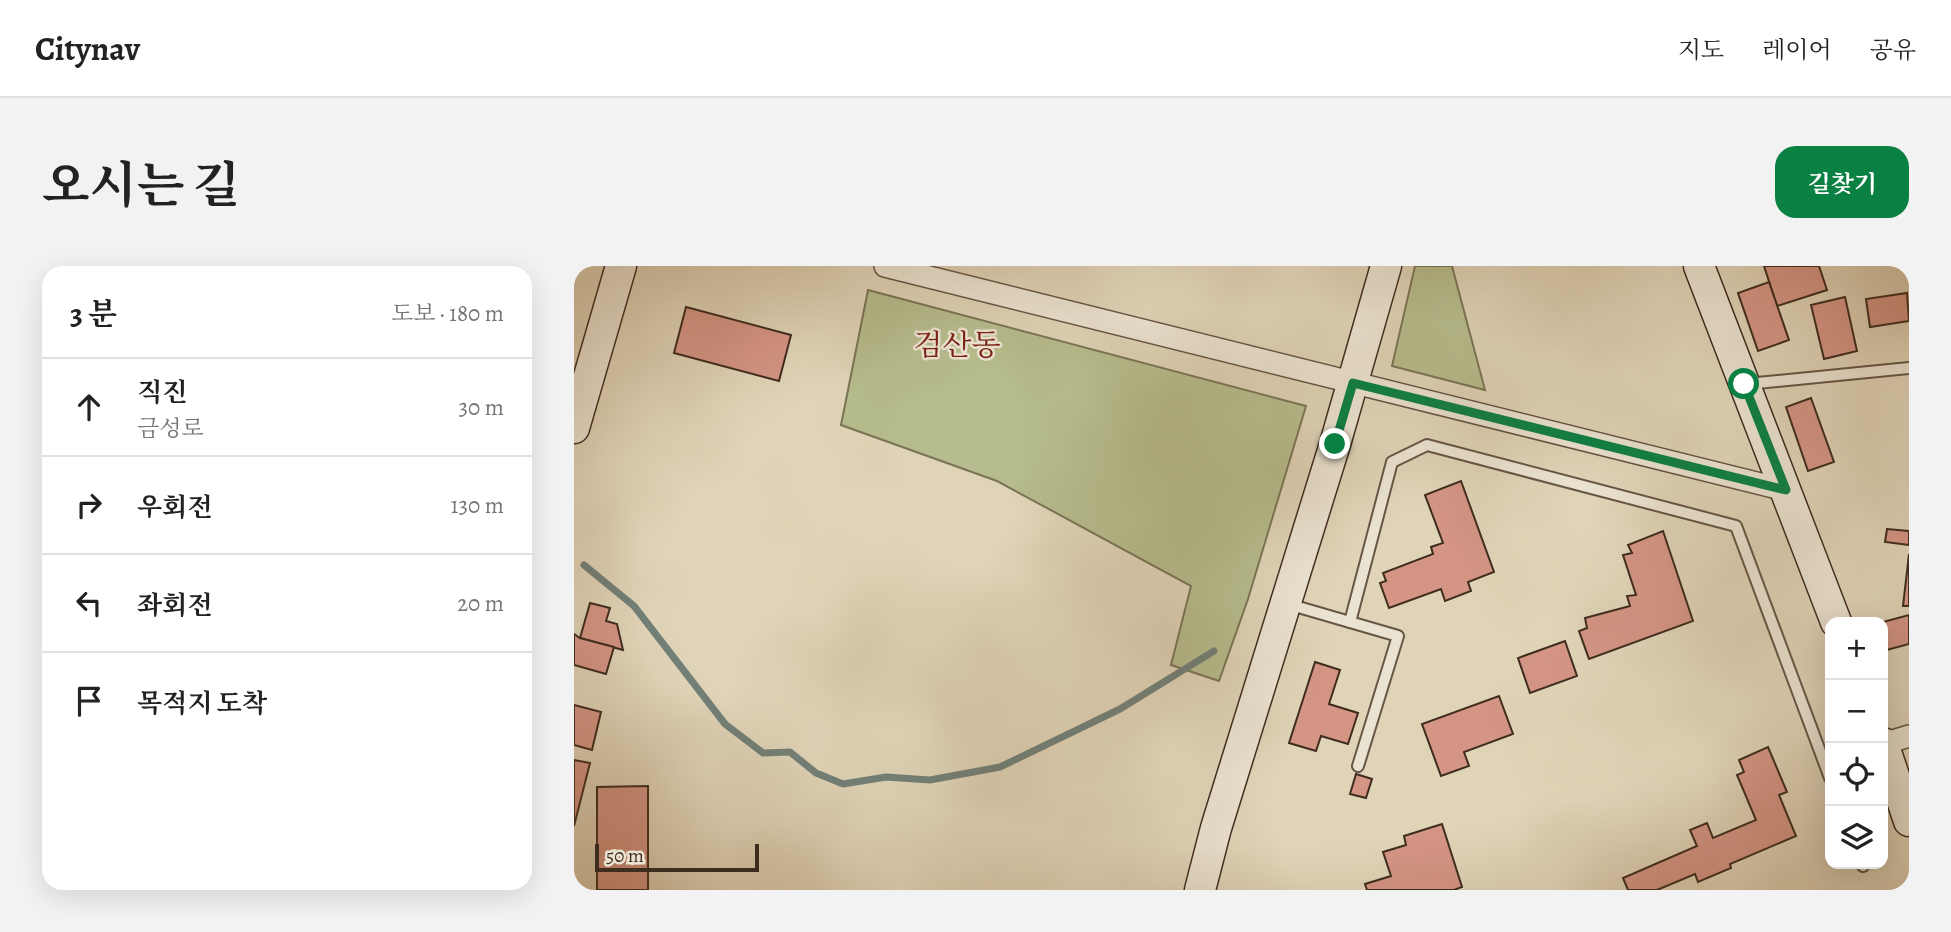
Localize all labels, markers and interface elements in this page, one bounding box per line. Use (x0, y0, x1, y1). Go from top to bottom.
text: Citynav (35, 26, 140, 71)
text: 지도 (1678, 34, 1724, 66)
text: 레이어 (1762, 34, 1832, 66)
text: 공유 (1870, 34, 1916, 66)
button: 길찾기 (1775, 146, 1909, 218)
text: 오시는 길 (42, 152, 240, 219)
text: 3 분 (70, 294, 117, 334)
text: 도보 · 180 m (391, 298, 504, 329)
district label: 검산동 (914, 325, 1000, 365)
route start (1728, 368, 1759, 399)
text: 직진 (137, 375, 187, 410)
icon: ahead (70, 388, 108, 426)
text: 30 m (458, 392, 504, 423)
text: 금성로 (137, 413, 204, 444)
route end (1319, 428, 1350, 459)
icon: right (70, 486, 108, 524)
text: 우회전 (137, 490, 212, 525)
text: 130 m (451, 490, 504, 521)
icon: left (70, 584, 108, 622)
text: 좌회전 (137, 588, 212, 623)
text: 20 m (457, 588, 504, 619)
map controls (1825, 617, 1888, 869)
button: + (1825, 617, 1888, 680)
button: − (1825, 680, 1888, 743)
icon: arrive (70, 682, 108, 720)
text: 목적지 도착 (137, 686, 267, 721)
button: locate (1825, 743, 1888, 806)
button: layers (1825, 806, 1888, 869)
scale bar (595, 841, 760, 873)
text: 50 m (606, 843, 644, 869)

